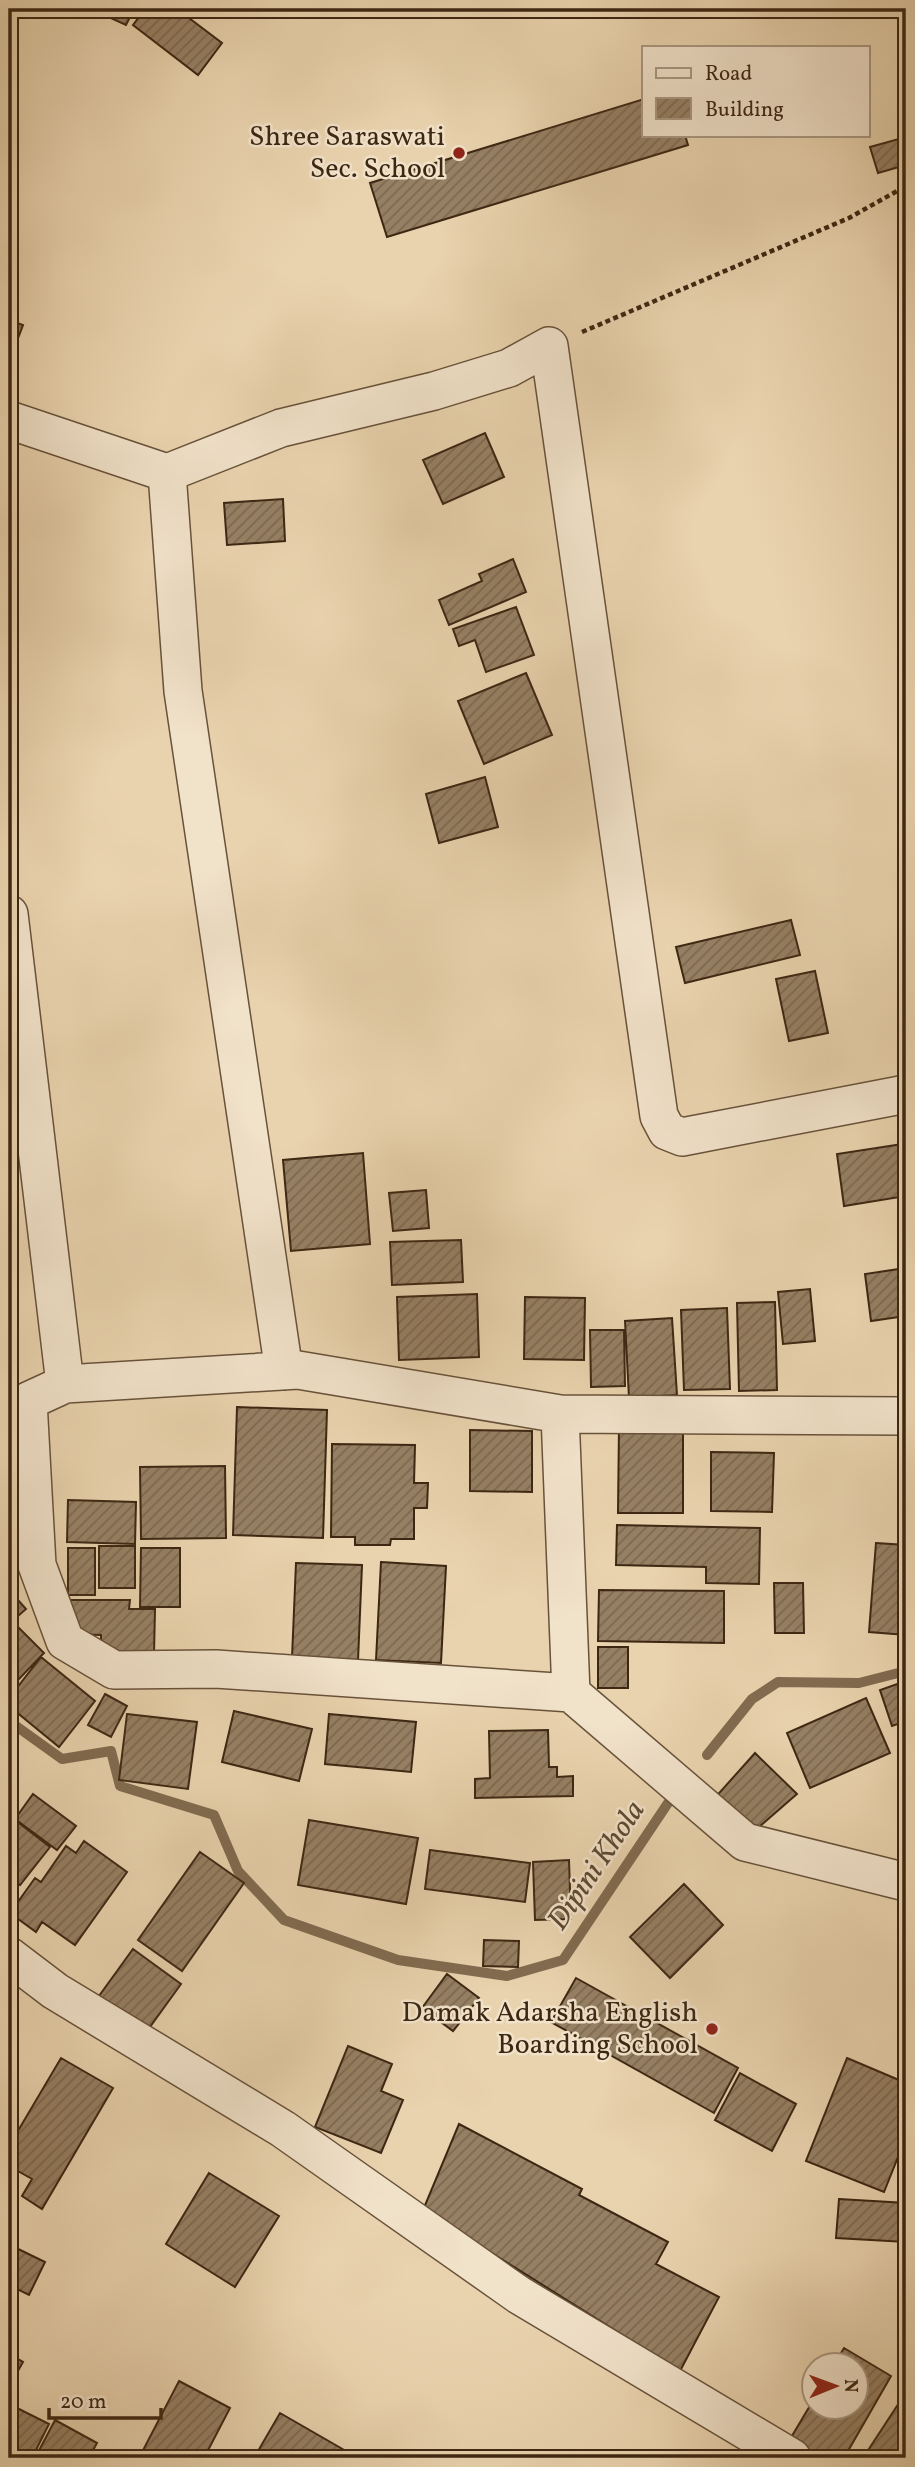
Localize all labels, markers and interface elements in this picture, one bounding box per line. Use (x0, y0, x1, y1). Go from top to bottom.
legend (642, 46, 870, 136)
text: Road (705, 60, 752, 89)
text: Building (705, 96, 784, 125)
place label: Shree Saraswati Sec. School (249, 118, 445, 189)
marker: Shree Saraswati Sec. School (451, 145, 467, 161)
water label: Dipini Khola (538, 1793, 656, 1939)
place label: Damak Adarsha English Boarding School (402, 1994, 698, 2065)
marker: Damak Adarsha English Boarding School (704, 2021, 720, 2037)
north arrow (800, 2352, 870, 2422)
scale bar (49, 2376, 161, 2420)
text: N (837, 2379, 863, 2393)
text: 20 m (60, 2388, 106, 2417)

